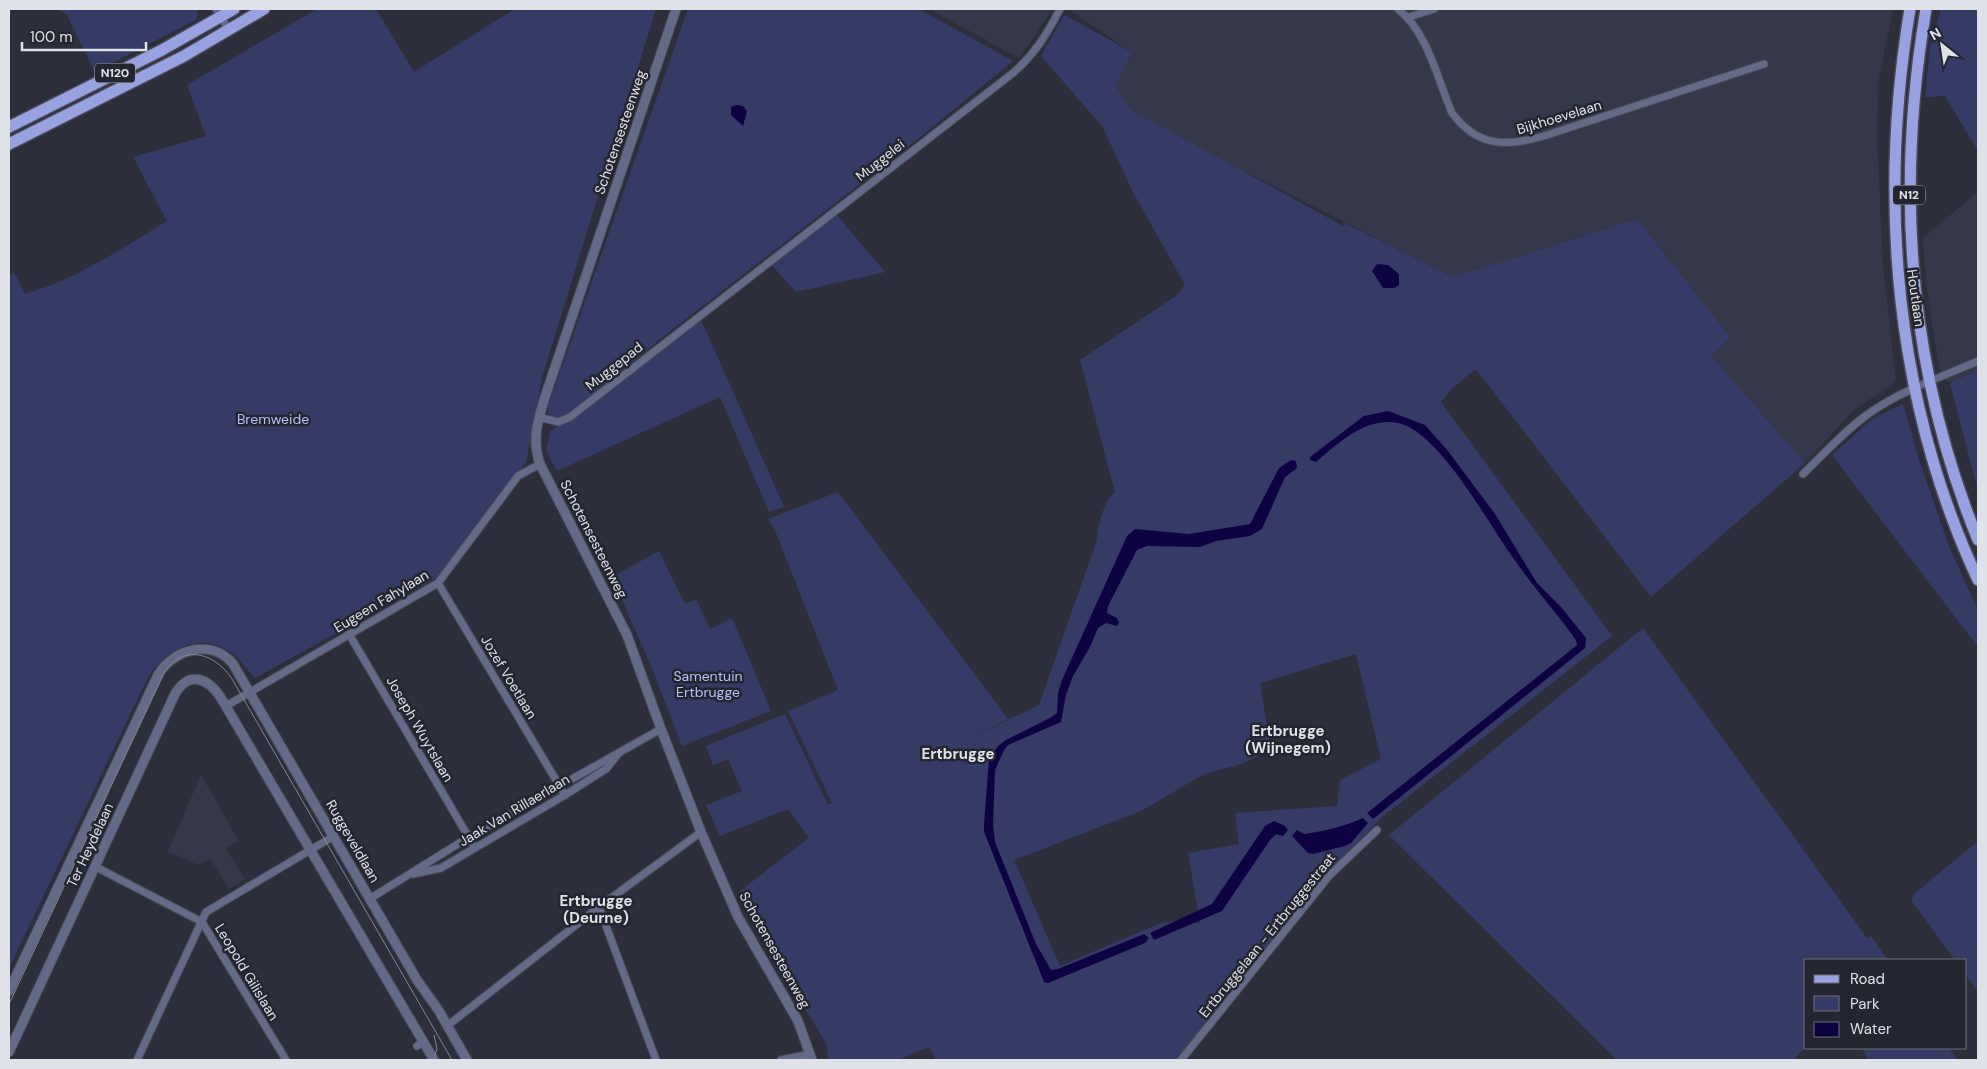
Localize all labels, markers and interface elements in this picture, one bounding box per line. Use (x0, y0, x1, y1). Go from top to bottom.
scale bar (22, 20, 146, 52)
north arrow (1917, 20, 1967, 70)
text: N (1927, 23, 1944, 44)
text: 100 m (30, 27, 73, 47)
road number: N120 (95, 64, 135, 82)
street label: Schotensesteenweg (590, 67, 650, 197)
street label: Bijkhoevelaan (1514, 96, 1604, 138)
street label: Muggelei (852, 135, 908, 185)
road number: N12 (1893, 186, 1925, 204)
street label: Houtlaan (1903, 268, 1929, 328)
street label: Muggepad (582, 338, 646, 394)
park label: Bremweide (237, 410, 309, 428)
street label: Schotensesteenweg (556, 477, 632, 601)
street label: Eugeen Fahylaan (330, 566, 432, 636)
street label: Jozef Voetlaan (477, 632, 541, 722)
park label: Samentuin Ertbrugge (673, 667, 743, 701)
street label: Joseph Wuytslaan (382, 673, 458, 785)
district label: Ertbrugge (Wijnegem) (1245, 721, 1331, 758)
district label: Ertbrugge (921, 744, 995, 764)
street label: Jaak Van Rillaerlaan (455, 770, 573, 850)
street label: Ruggeveldlaan (322, 796, 384, 886)
street label: Ter Heydelaan (63, 800, 117, 890)
street label: Ertbruggelaan - Ertbruggestraat (1195, 849, 1339, 1021)
street label: Schotensesteenweg (735, 889, 815, 1012)
district label: Ertbrugge (Deurne) (559, 891, 633, 928)
street label: Leopold Gilislaan (211, 920, 283, 1024)
legend (1804, 959, 1967, 1049)
text: Road (1850, 969, 1885, 989)
text: Park (1850, 994, 1880, 1014)
text: Water (1850, 1019, 1892, 1039)

